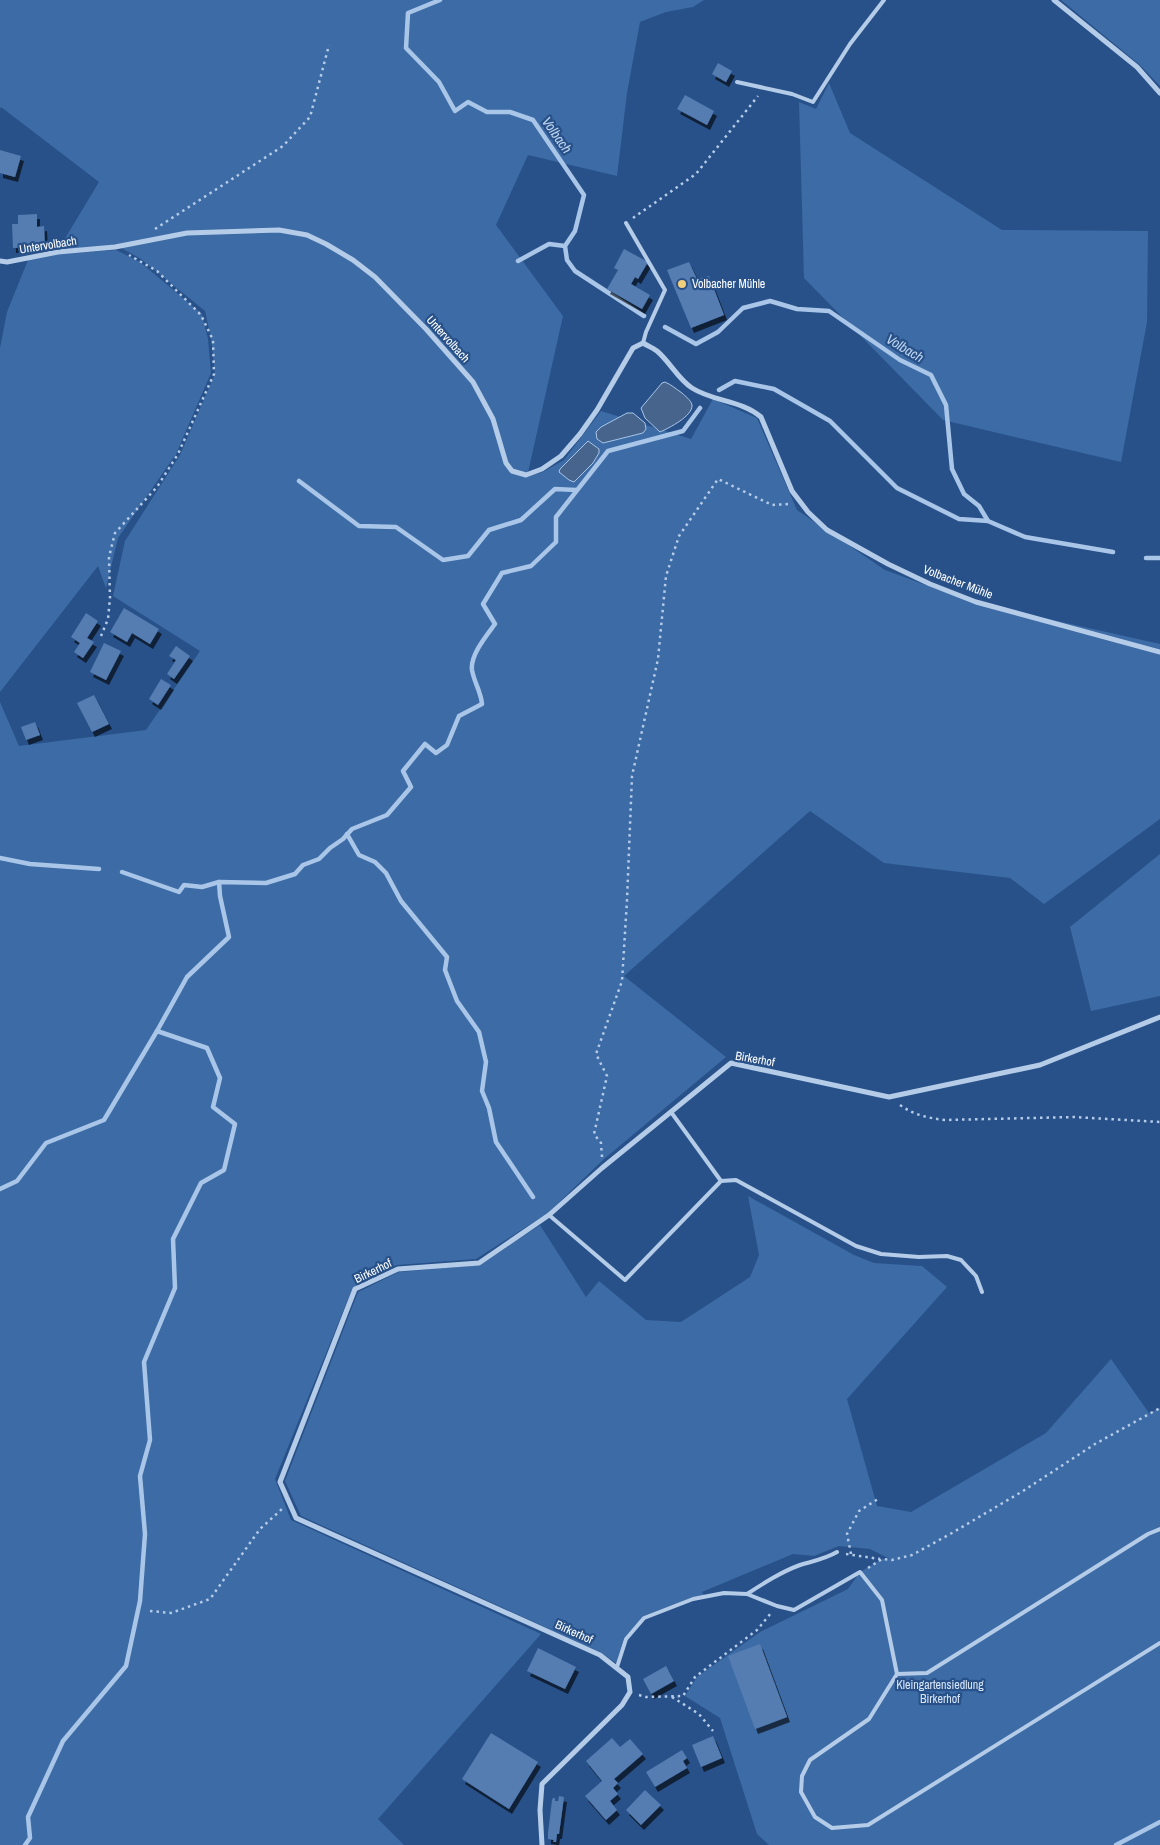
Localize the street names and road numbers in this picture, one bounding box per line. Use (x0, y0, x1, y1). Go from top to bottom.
street label: Untervolbach (18, 233, 78, 257)
street label: Untervolbach (423, 312, 473, 366)
street label: Volbacher Mühle (921, 561, 995, 603)
street label: Birkerhof (734, 1048, 776, 1070)
street label: Birkerhof (352, 1255, 395, 1287)
street label: Birkerhof (553, 1617, 596, 1648)

